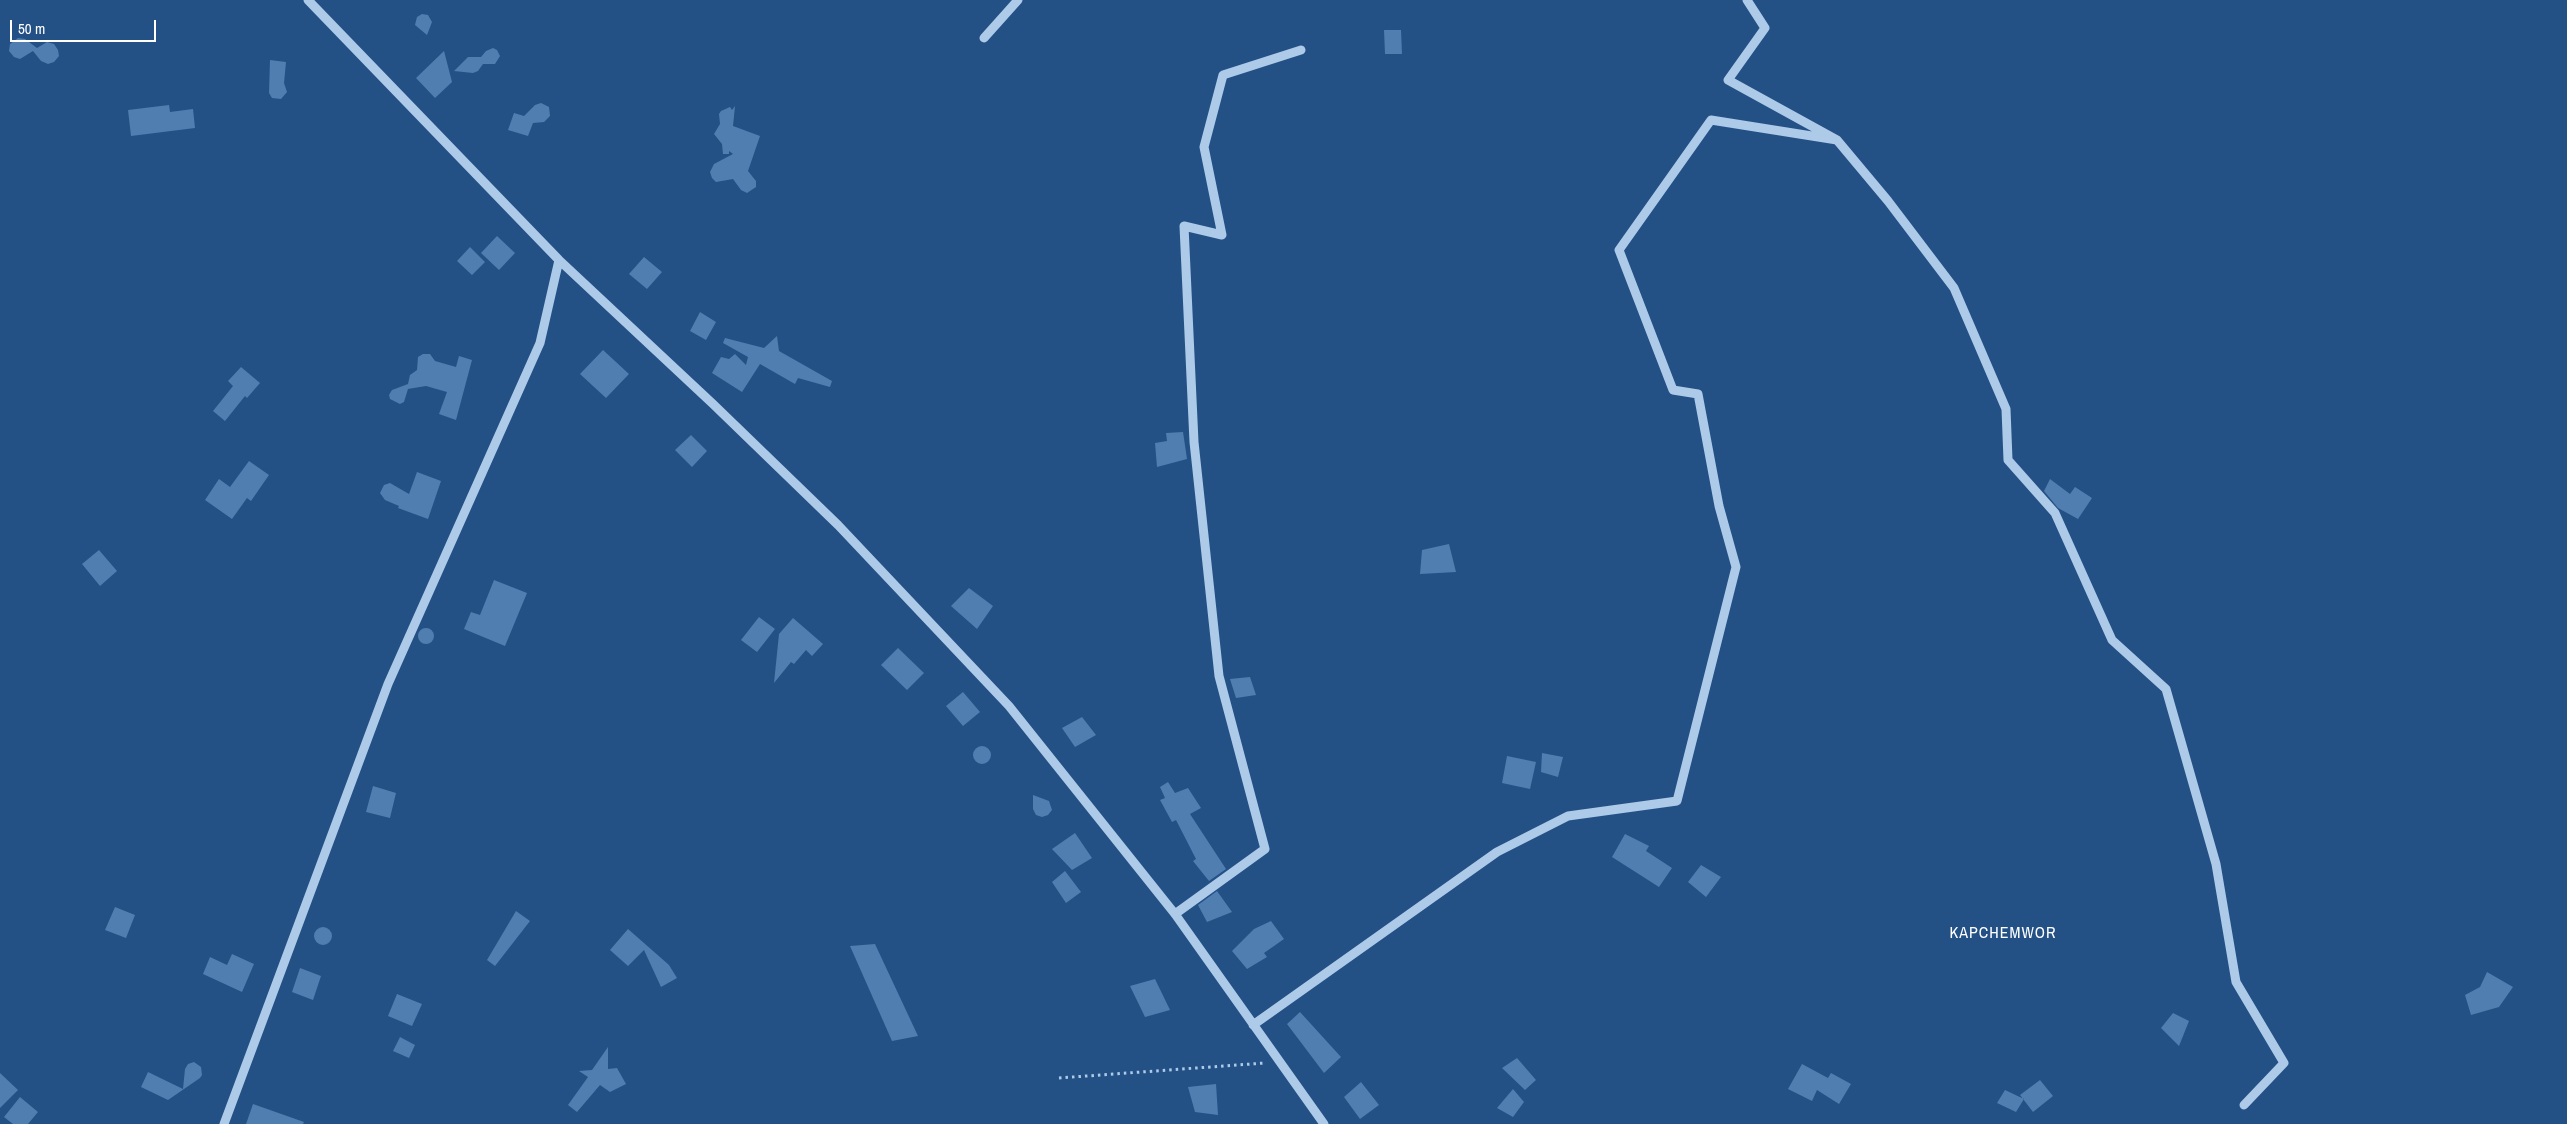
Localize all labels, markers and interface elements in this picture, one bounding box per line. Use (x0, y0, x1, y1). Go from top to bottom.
scale bar (12, 10, 159, 42)
text: 50 m (18, 18, 45, 39)
district label: KAPCHEMWOR (1948, 924, 2058, 944)

